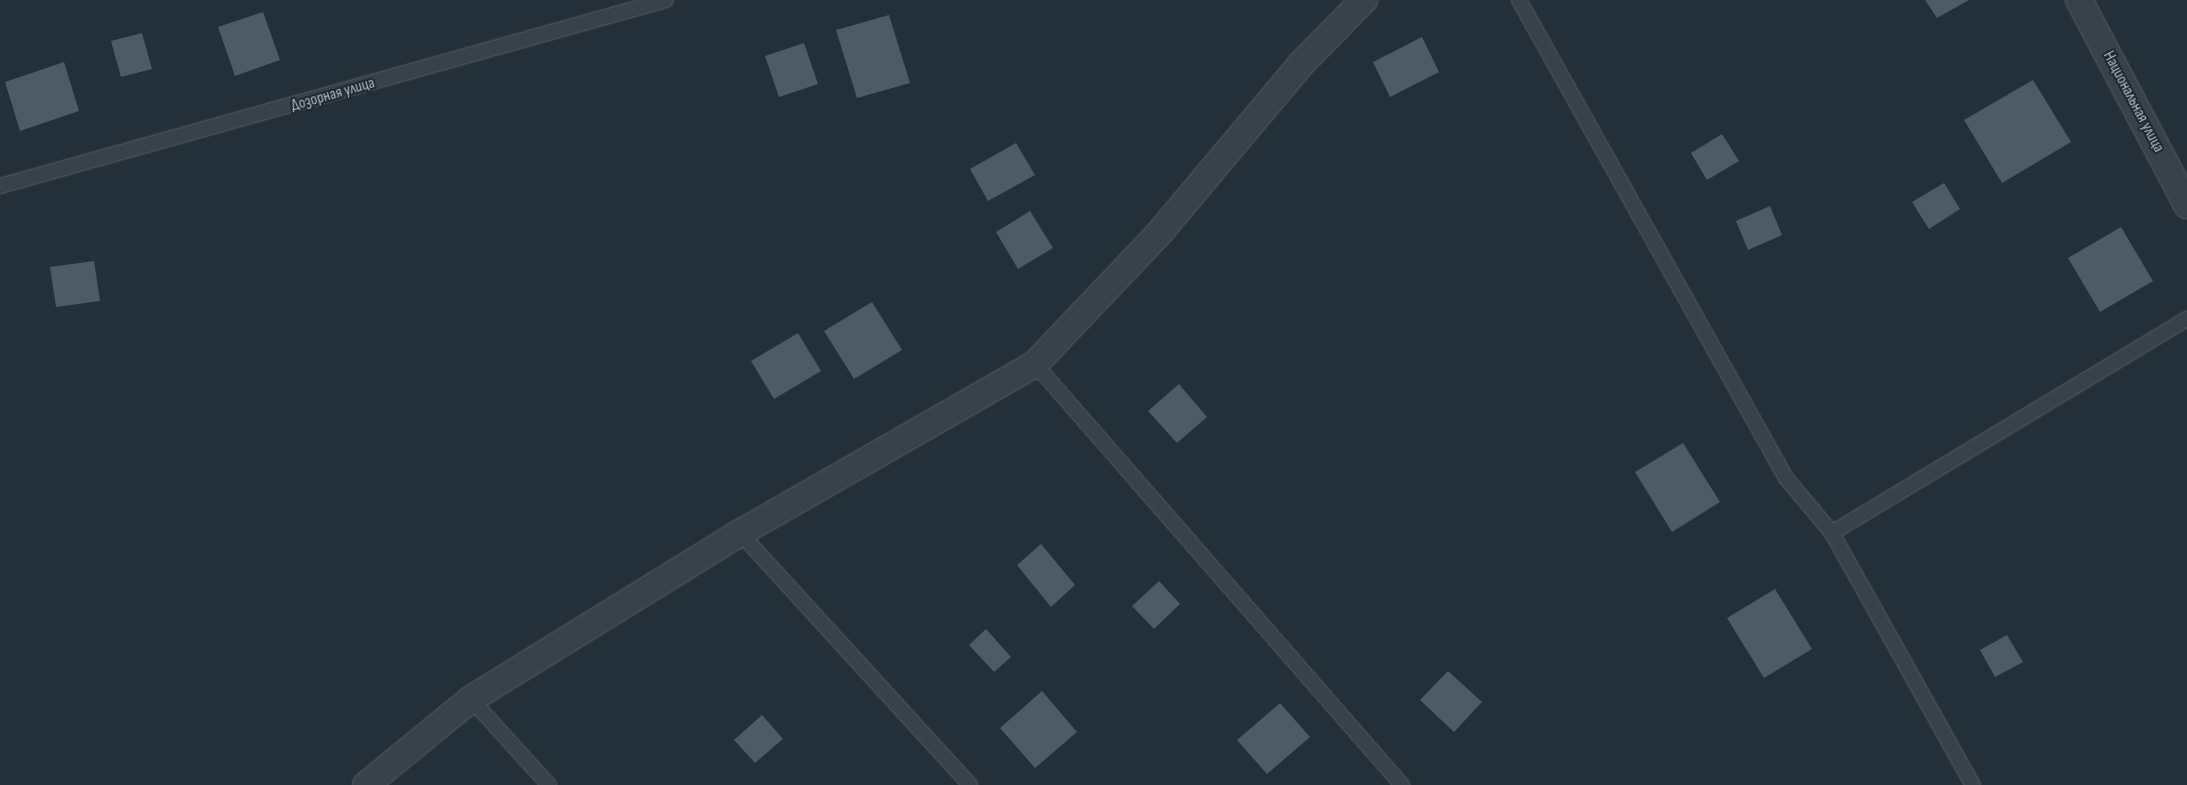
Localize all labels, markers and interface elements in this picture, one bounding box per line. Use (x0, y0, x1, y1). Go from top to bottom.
street label: Национальная улица (2098, 48, 2168, 156)
street label: Дозорная улица (289, 74, 377, 116)

